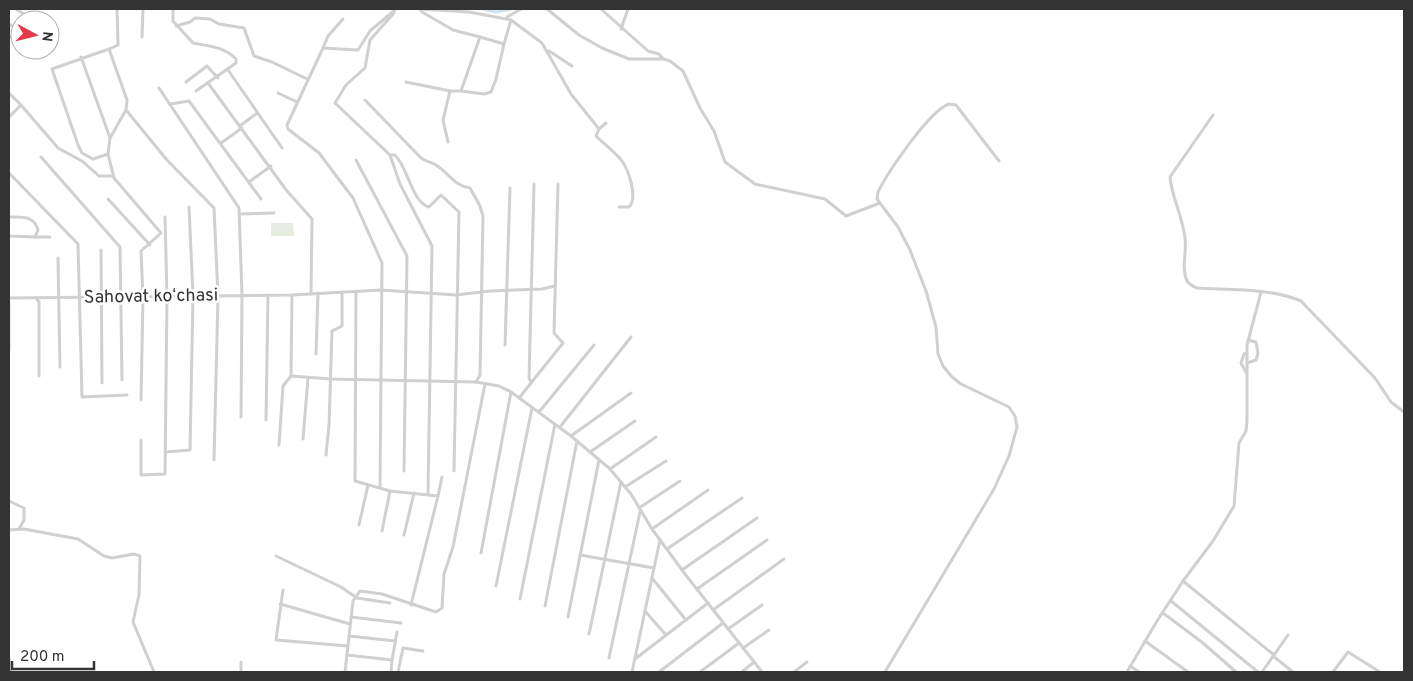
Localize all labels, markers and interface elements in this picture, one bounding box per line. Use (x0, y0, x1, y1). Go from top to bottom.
north arrow (10, 10, 60, 60)
text: N (37, 30, 55, 42)
street label: Sahovat koʻchasi (84, 284, 218, 310)
scale bar (12, 638, 95, 670)
text: 200 m (20, 648, 65, 667)

